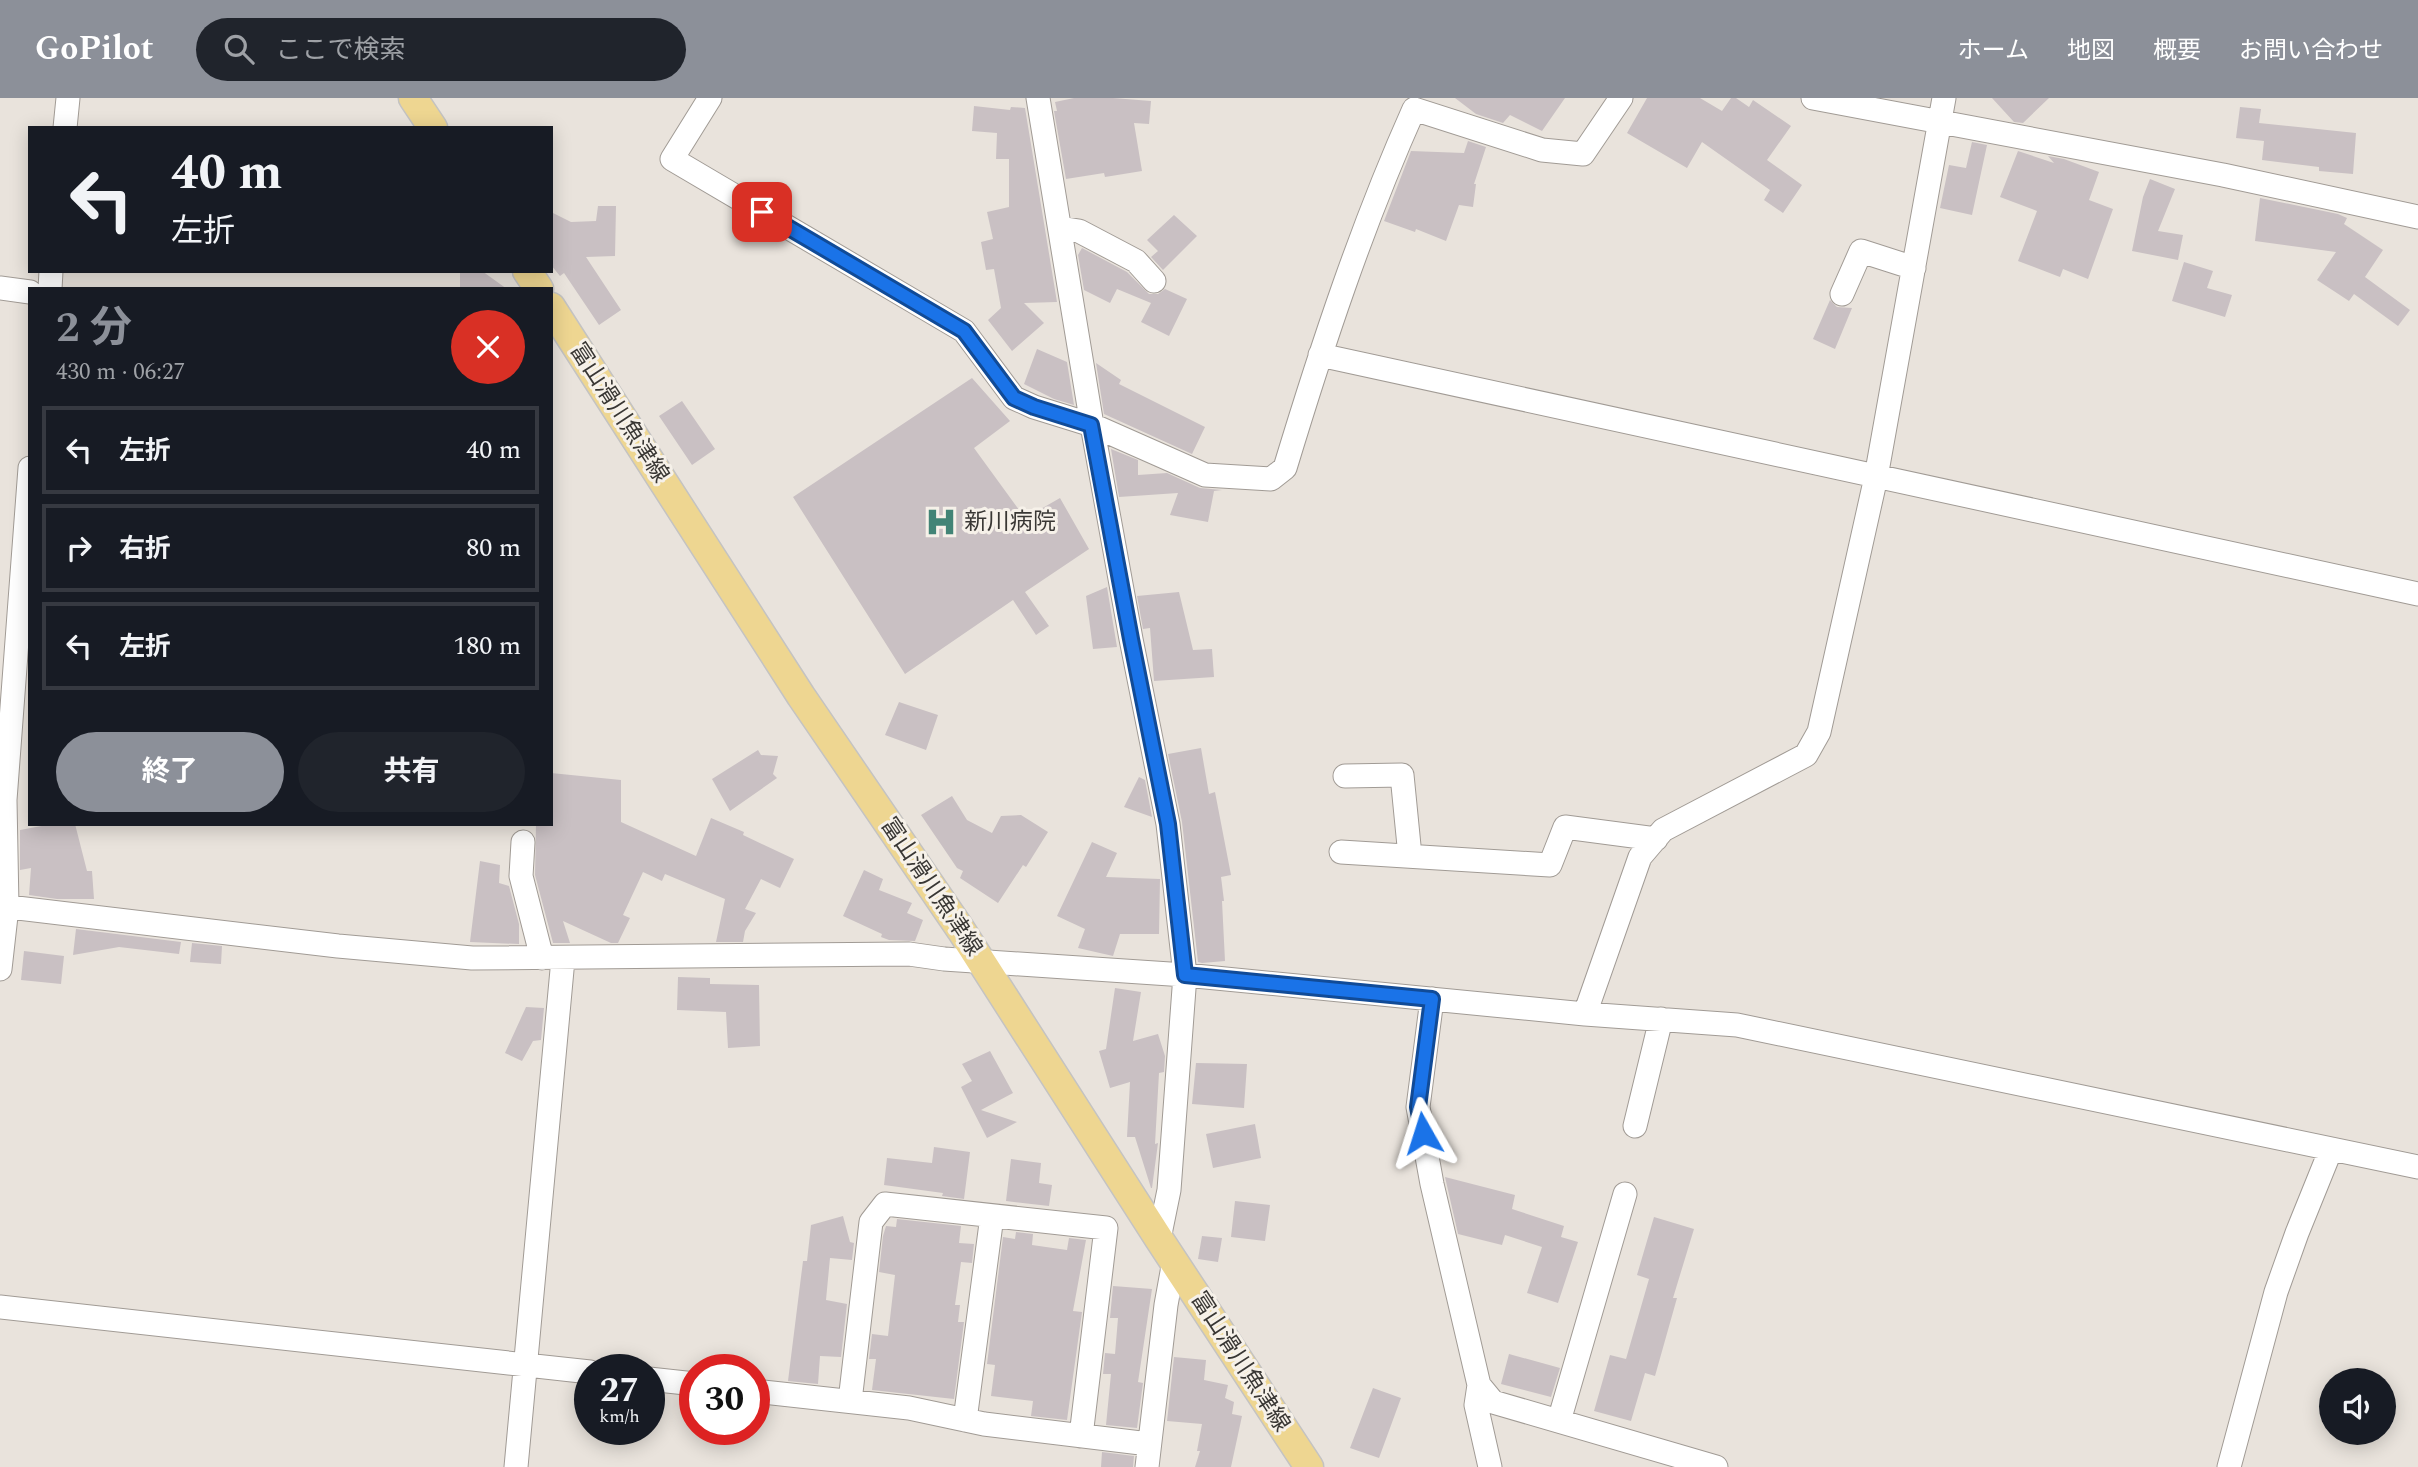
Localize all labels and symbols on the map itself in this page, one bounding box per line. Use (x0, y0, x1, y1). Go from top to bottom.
pin (732, 182, 792, 242)
street label: 富山滑川魚津線 (560, 336, 678, 490)
hospital icon: 新川病院 (924, 505, 958, 539)
place label: 新川病院 (964, 505, 1056, 540)
street label: 富山滑川魚津線 (871, 810, 991, 964)
position arrow (1386, 1096, 1460, 1170)
street label: 富山滑川魚津線 (1181, 1285, 1299, 1439)
speed limit sign: 30 (679, 1354, 770, 1445)

